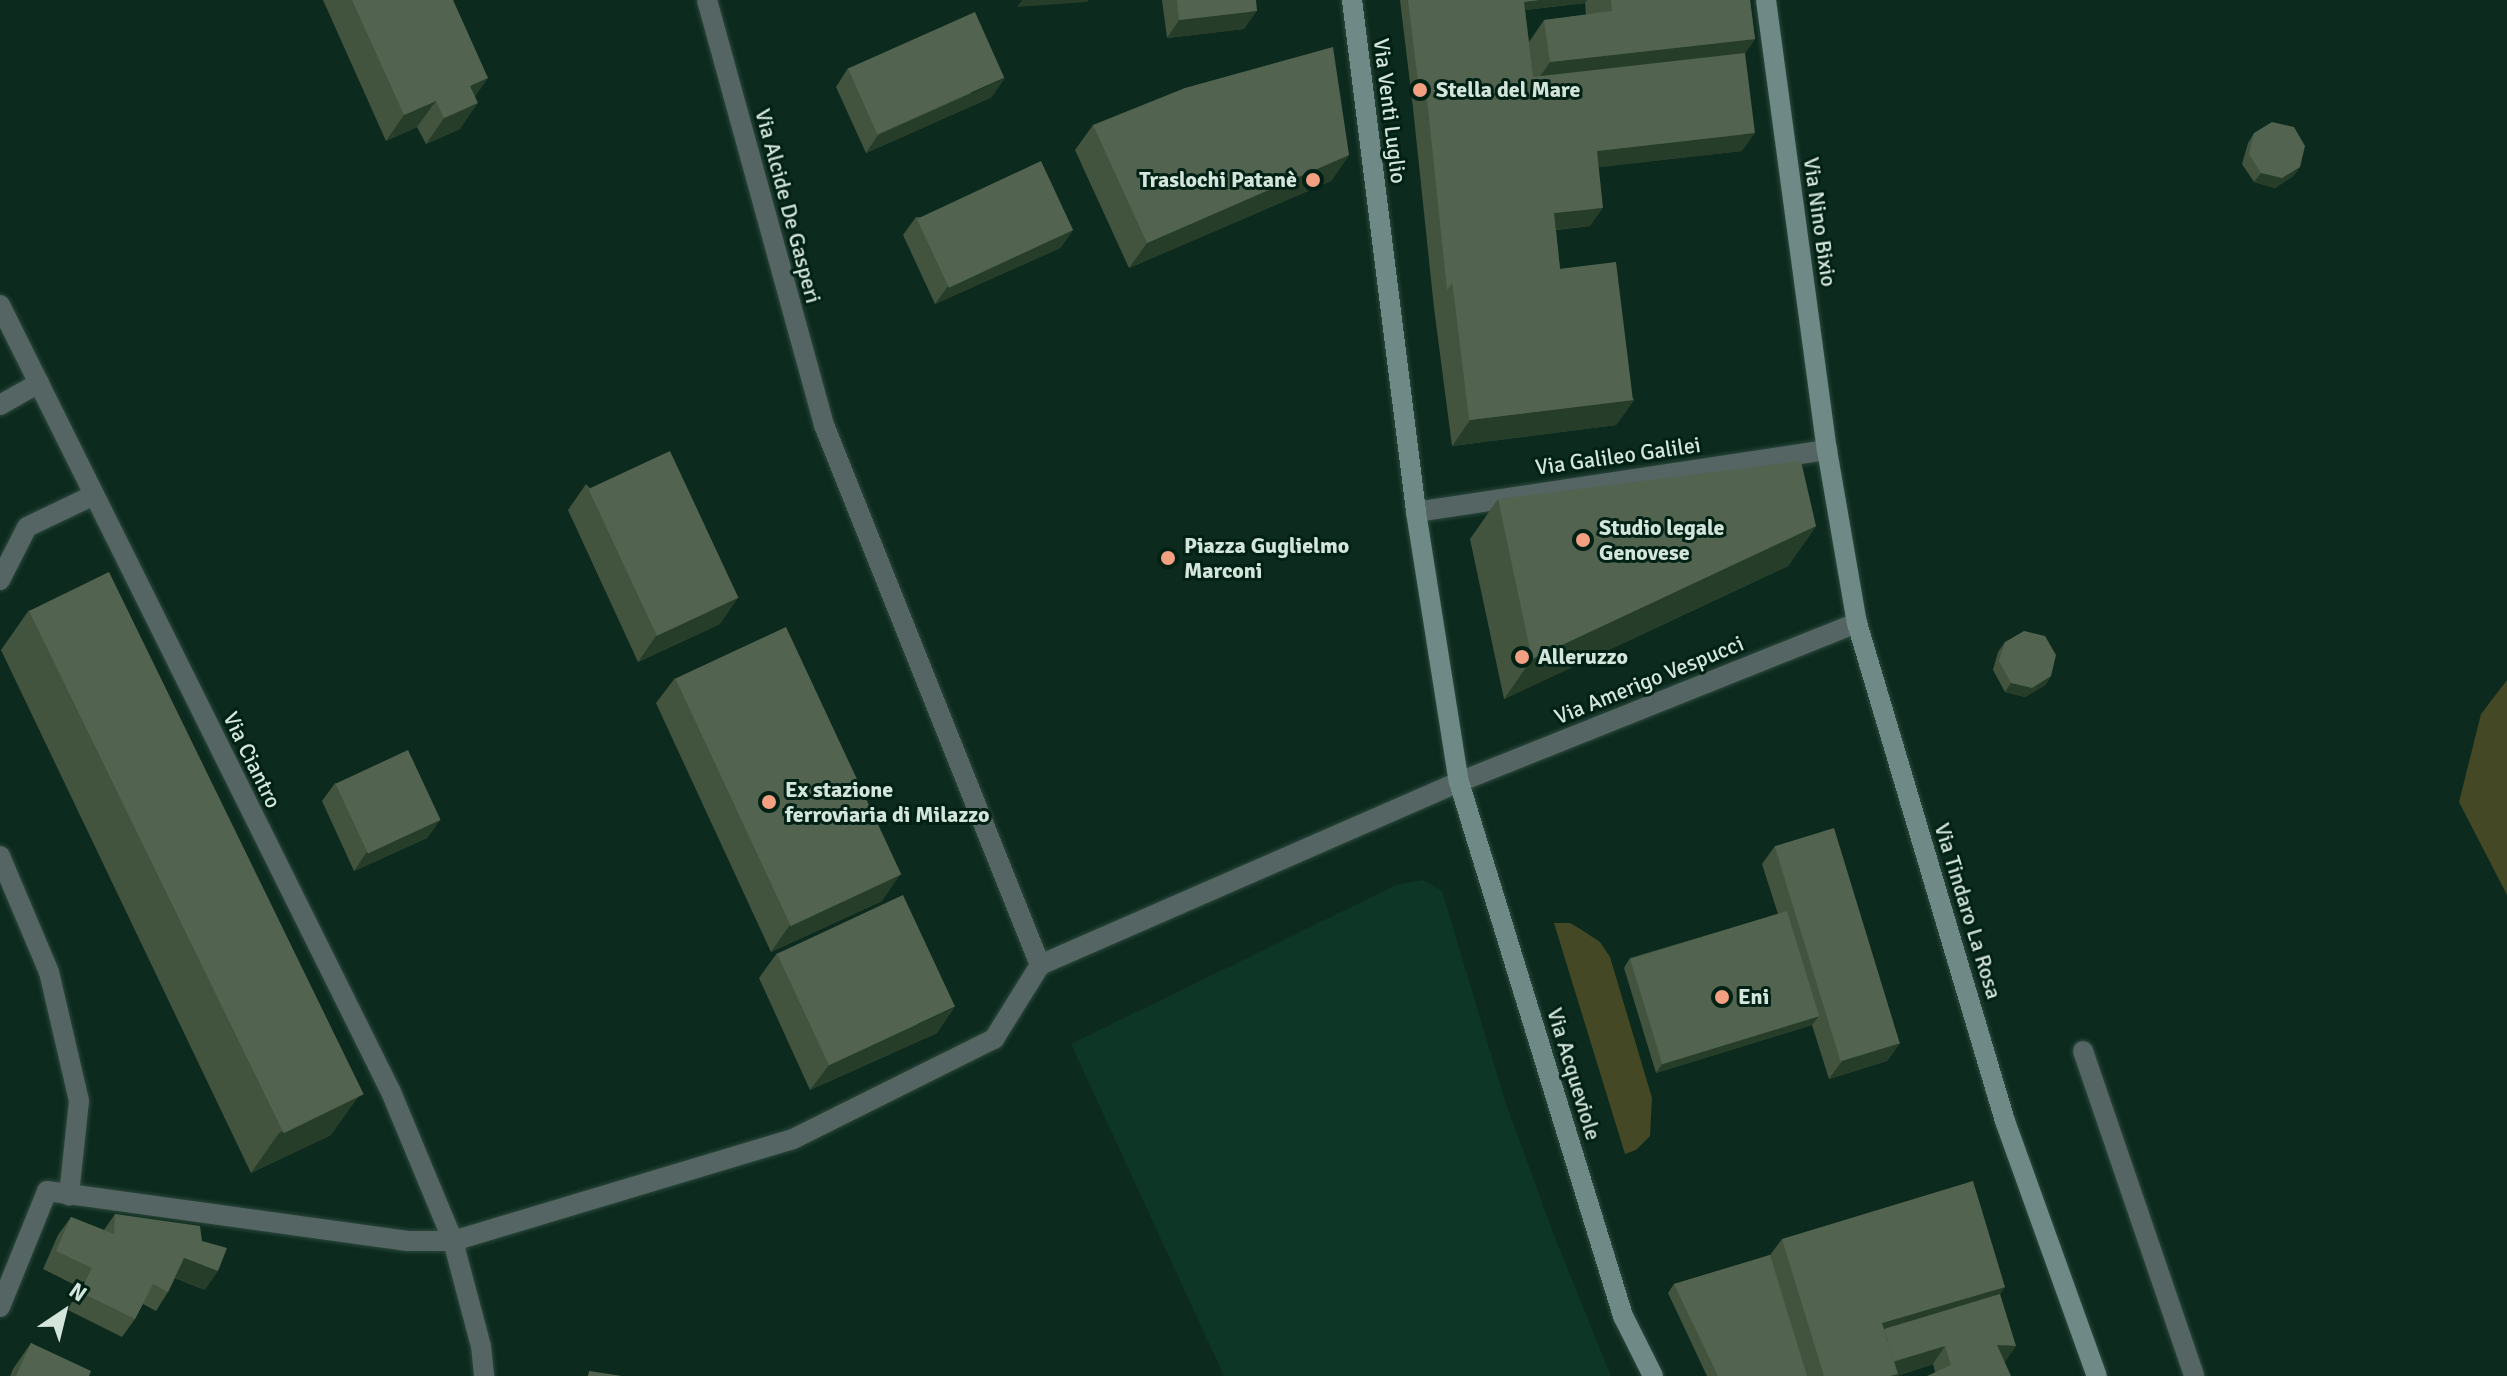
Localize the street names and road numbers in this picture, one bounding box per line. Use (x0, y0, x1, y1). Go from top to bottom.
street label: Via Venti Luglio (1368, 37, 1412, 185)
street label: Via Alcide De Gasperi (749, 106, 827, 306)
street label: Via Nino Bixio (1798, 156, 1842, 288)
street label: Via Galileo Galilei (1534, 431, 1702, 481)
street label: Via Amerigo Vespucci (1551, 630, 1747, 730)
street label: Via Ciantro (217, 708, 287, 812)
street label: Via Tindaro La Rosa (1929, 820, 2007, 1002)
street label: Via Acqueviole (1541, 1005, 1607, 1143)

